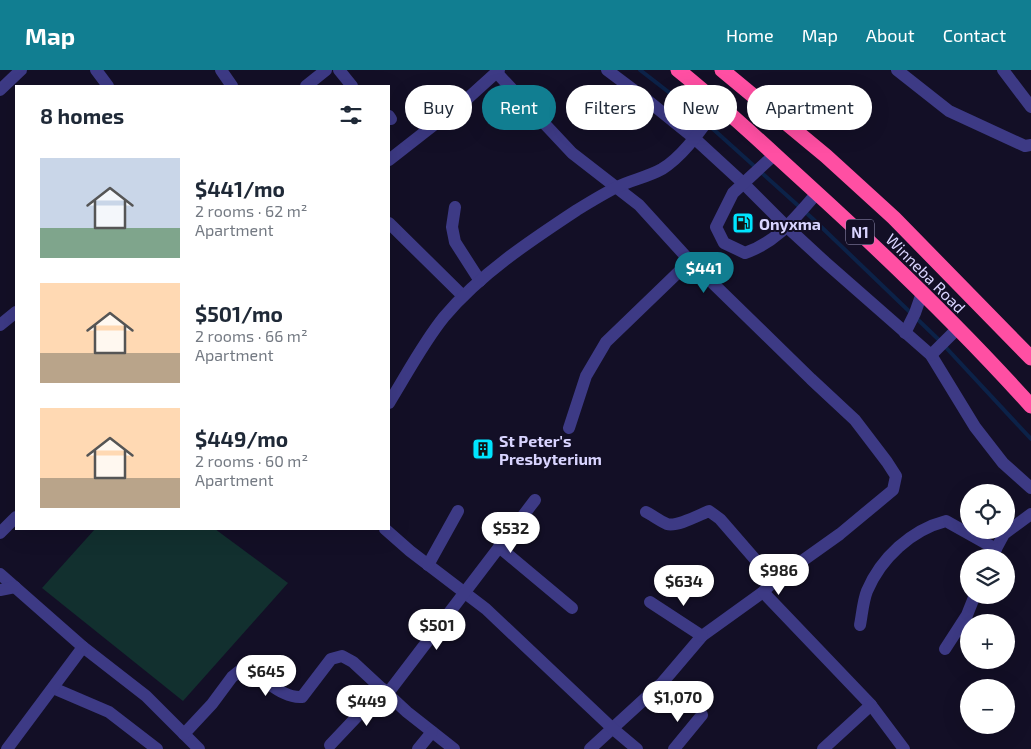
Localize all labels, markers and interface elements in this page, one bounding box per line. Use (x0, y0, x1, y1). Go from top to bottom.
text: Map (25, 21, 75, 50)
text: Home (726, 24, 774, 46)
text: Map (802, 24, 838, 46)
text: About (866, 24, 915, 46)
text: Contact (943, 24, 1006, 46)
chip: Buy (405, 85, 472, 130)
chip: Rent (482, 85, 556, 130)
chip: Filters (566, 85, 654, 130)
chip: New (664, 85, 737, 130)
chip: Apartment (747, 85, 872, 130)
icon: filters (337, 101, 365, 129)
text: 8 homes (40, 103, 124, 128)
text: $441/mo (195, 176, 285, 201)
icon: home (80, 178, 140, 238)
text: 2 rooms · 62 m² (195, 201, 307, 220)
fuel station icon: Onyxma (731, 211, 755, 235)
place label: Onyxma (759, 214, 821, 234)
text: Apartment (195, 220, 274, 239)
road number: N1 (846, 220, 874, 244)
street label: Winneba Road (882, 229, 970, 317)
pin: $441 (674, 252, 734, 294)
text: $441 (686, 258, 722, 277)
text: $501/mo (195, 301, 283, 326)
icon: home (80, 303, 140, 363)
text: 2 rooms · 66 m² (195, 326, 308, 345)
text: Apartment (195, 345, 274, 364)
text: $449/mo (195, 426, 288, 451)
icon: home (80, 428, 140, 488)
place label: St Peter's Presbyterium (499, 431, 602, 469)
building icon: St Peter's Presbyterium (471, 437, 495, 461)
text: 2 rooms · 60 m² (195, 451, 308, 470)
text: Apartment (195, 470, 274, 489)
map controls (960, 484, 1015, 734)
button: locate (960, 484, 1015, 539)
pin: $532 (481, 512, 541, 554)
text: $532 (493, 518, 529, 537)
button: layers (960, 549, 1015, 604)
pin: $986 (749, 554, 809, 596)
text: $986 (760, 560, 798, 579)
pin: $634 (654, 564, 714, 607)
text: $634 (665, 571, 703, 590)
pin: $501 (407, 608, 467, 651)
button: + (960, 614, 1015, 669)
text: $501 (419, 615, 455, 634)
pin: $645 (236, 654, 296, 697)
text: $645 (247, 661, 285, 680)
button: − (960, 679, 1015, 734)
pin: $1,070 (637, 680, 719, 723)
pin: $449 (337, 684, 397, 727)
text: $1,070 (654, 687, 702, 706)
text: $449 (347, 691, 387, 710)

